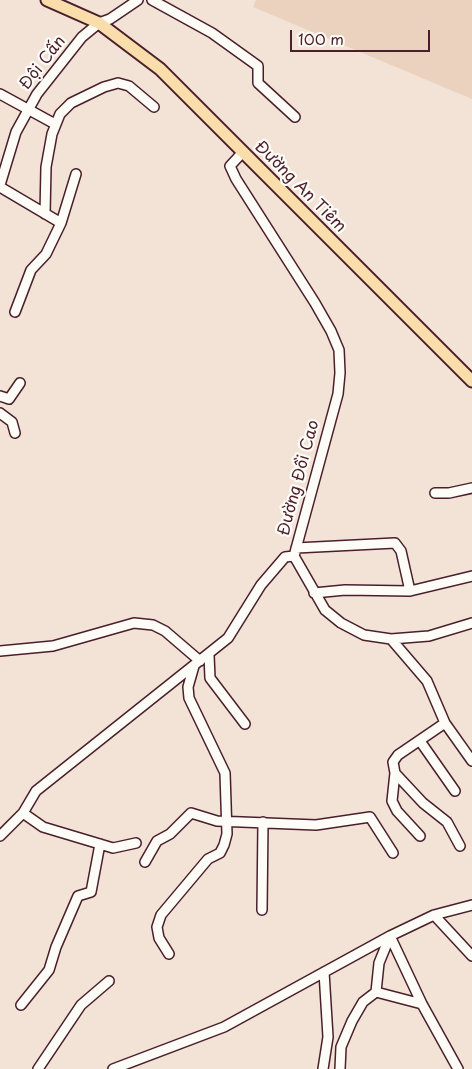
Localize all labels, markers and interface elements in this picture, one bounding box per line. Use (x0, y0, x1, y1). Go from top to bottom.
scale bar (292, 20, 432, 52)
text: 100 m (298, 27, 344, 50)
street label: Đội Cấn (16, 32, 70, 94)
street label: Đường An Tiêm (250, 137, 350, 237)
street label: Đường Đồi Cao (274, 418, 324, 538)

